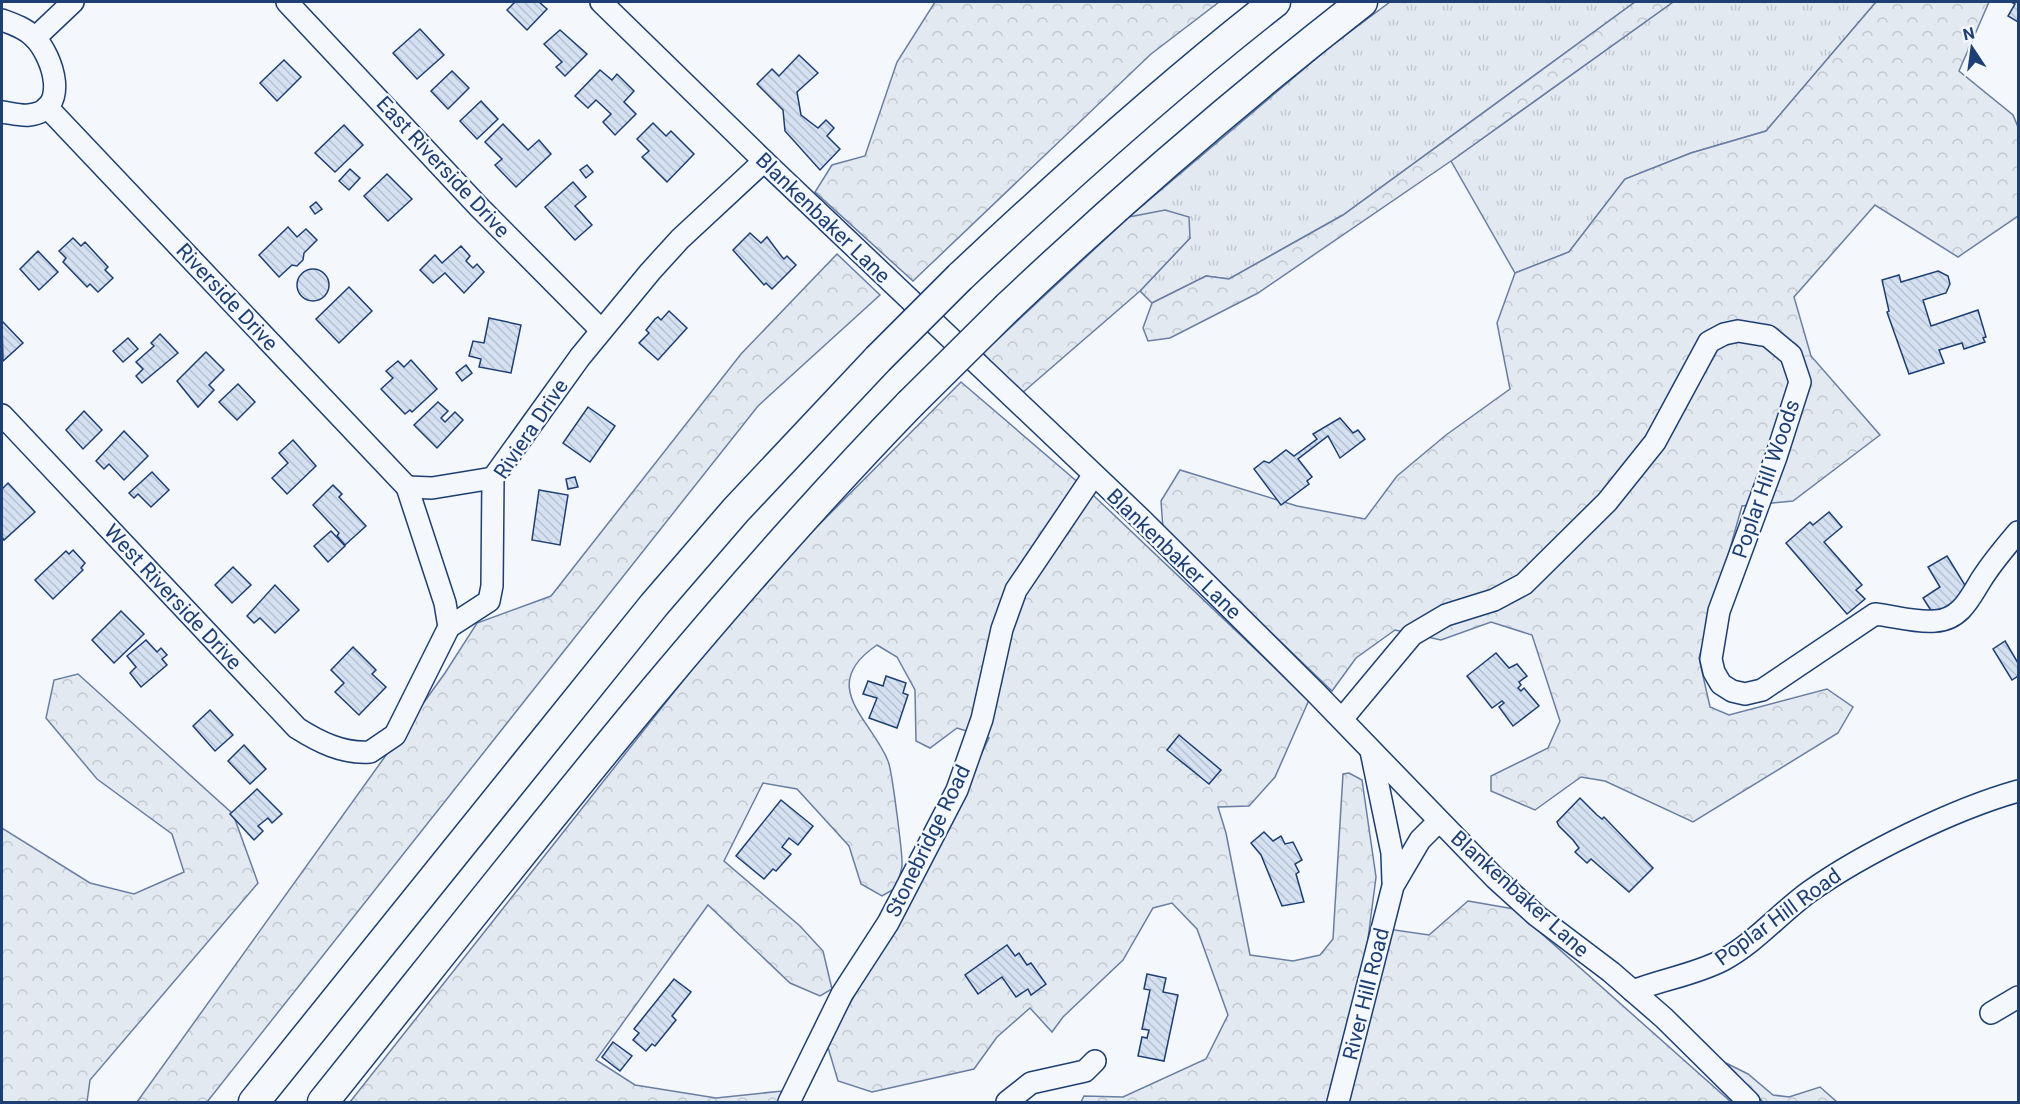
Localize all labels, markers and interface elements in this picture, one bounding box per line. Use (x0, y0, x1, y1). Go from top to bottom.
north arrow (1942, 18, 2002, 78)
text: N (1961, 23, 1976, 44)
street label: East Riverside Drive (372, 92, 514, 242)
street label: Blankenbaker Lane (751, 148, 895, 288)
street label: Riverside Drive (171, 238, 283, 356)
street label: Riviera Drive (489, 375, 573, 483)
street label: Poplar Hill Woods (1728, 397, 1804, 561)
street label: Blankenbaker Lane (1102, 484, 1246, 624)
street label: West Riverside Drive (99, 519, 247, 675)
street label: Stonebridge Road (881, 761, 975, 921)
street label: Blankenbaker Lane (1446, 826, 1594, 962)
street label: Poplar Hill Road (1710, 863, 1846, 971)
street label: River Hill Road (1338, 925, 1394, 1063)

